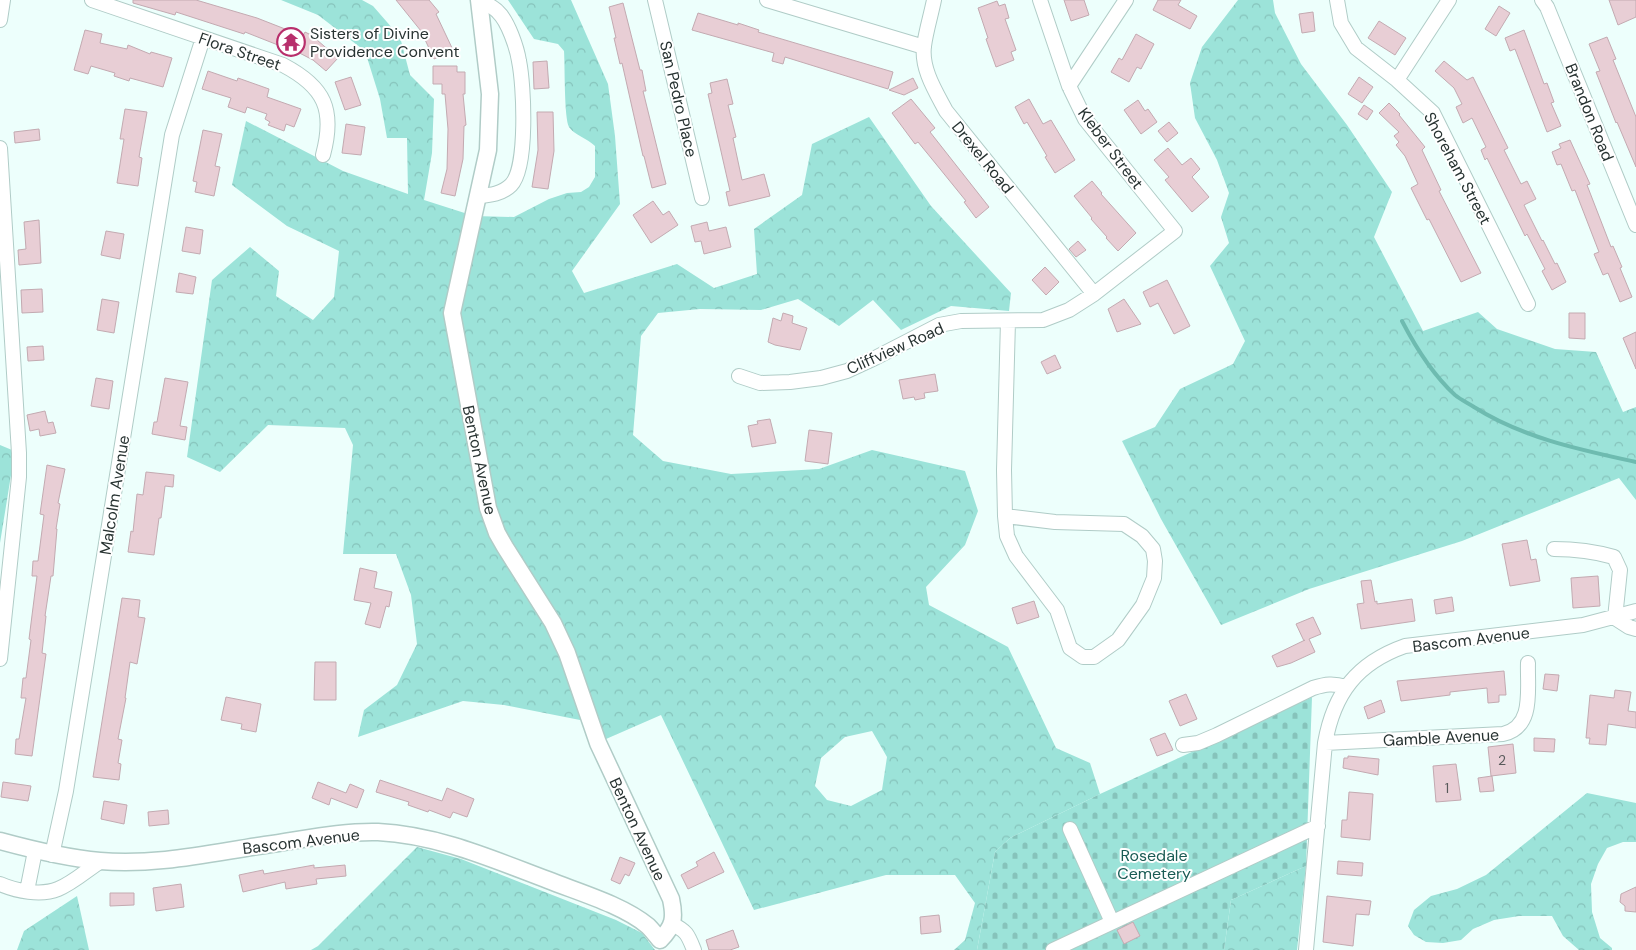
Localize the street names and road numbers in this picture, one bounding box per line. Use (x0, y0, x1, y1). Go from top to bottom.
street label: Flora Street (196, 28, 284, 75)
street label: San Pedro Place (655, 39, 702, 159)
street label: Brandon Road (1560, 60, 1619, 164)
street label: Kleber Street (1073, 103, 1148, 193)
street label: Shoreham Street (1419, 108, 1496, 228)
street label: Drexel Road (947, 117, 1018, 198)
street label: Cliffview Road (843, 318, 947, 379)
street label: Benton Avenue (458, 404, 501, 517)
street label: Malcolm Avenue (95, 434, 134, 556)
street label: Bascom Avenue (1411, 622, 1531, 657)
street label: Gamble Avenue (1382, 724, 1500, 751)
street label: Benton Avenue (605, 774, 671, 884)
street label: Bascom Avenue (241, 824, 361, 859)

